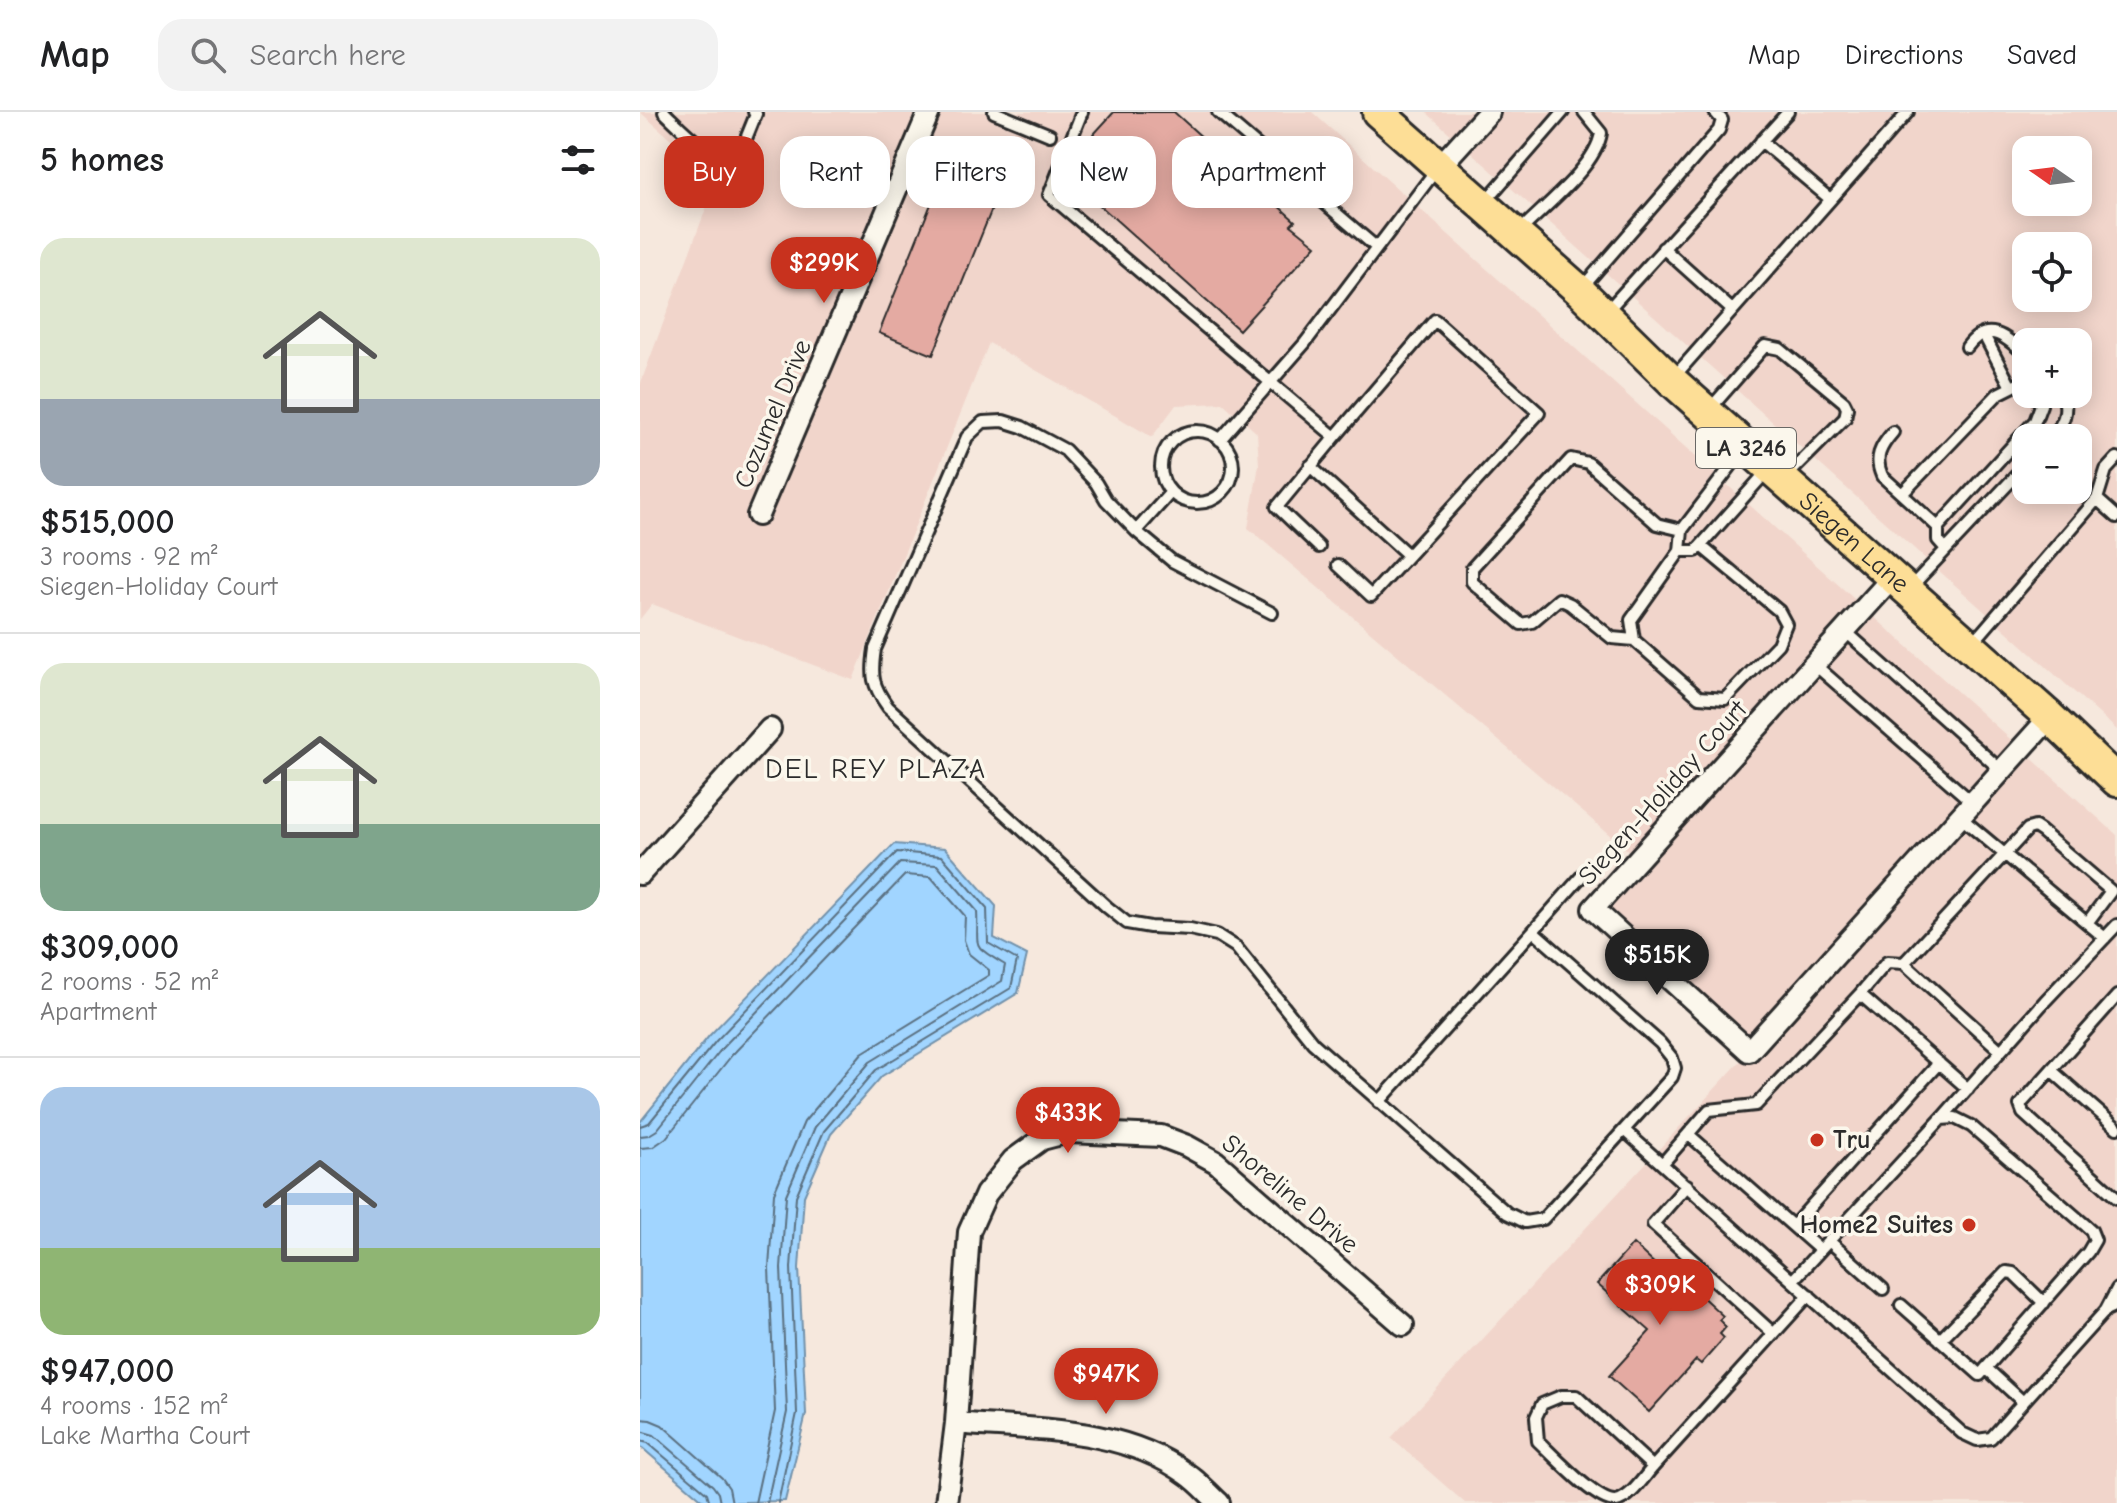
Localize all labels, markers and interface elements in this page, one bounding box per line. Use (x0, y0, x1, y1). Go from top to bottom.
search box (158, 19, 718, 91)
text: Map (40, 33, 110, 77)
icon: search (186, 33, 230, 77)
text: Search here (250, 38, 406, 73)
text: Map (1748, 39, 1801, 71)
text: Directions (1845, 39, 1963, 71)
text: Saved (2007, 39, 2077, 71)
chip: Buy (664, 136, 764, 208)
chip: Rent (780, 136, 890, 208)
chip: Filters (906, 136, 1035, 208)
chip: New (1051, 136, 1156, 208)
chip: Apartment (1172, 136, 1353, 208)
north arrow (2012, 136, 2092, 216)
map controls (2012, 136, 2092, 504)
icon: filters (556, 138, 600, 182)
text: 5 homes (40, 140, 164, 180)
button: locate (2012, 232, 2092, 312)
pin: $299K (768, 237, 880, 305)
text: $299K (789, 248, 859, 278)
icon: home (248, 290, 392, 434)
button: + (2012, 328, 2092, 408)
street label: Cozumel Drive (728, 335, 818, 493)
button: − (2012, 424, 2092, 504)
road number: LA 3246 (1696, 428, 1796, 468)
street label: Siegen Lane (1793, 486, 1915, 599)
text: $515,000 (40, 502, 175, 542)
text: 3 rooms · 92 m² (40, 542, 218, 572)
text: Siegen-Holiday Court (40, 572, 277, 602)
street label: Siegen-Holiday Court (1572, 694, 1755, 891)
icon: home (248, 715, 392, 859)
district label: DEL REY PLAZA (765, 753, 987, 785)
text: $309,000 (40, 927, 179, 967)
pin: $515K (1601, 929, 1713, 997)
text: $515K (1623, 940, 1691, 970)
text: 2 rooms · 52 m² (40, 967, 218, 997)
text: Apartment (40, 997, 156, 1027)
pin: $433K (1012, 1087, 1124, 1155)
text: $433K (1034, 1098, 1102, 1128)
place label: Tru (1833, 1125, 1871, 1155)
street label: Shoreline Drive (1216, 1128, 1364, 1260)
marker: Tru (1808, 1131, 1826, 1149)
icon: home (248, 1139, 392, 1283)
place label: Home2 Suites (1800, 1210, 1953, 1240)
marker: Home2 Suites (1960, 1216, 1978, 1234)
pin: $309K (1604, 1259, 1716, 1327)
text: $309K (1624, 1270, 1696, 1300)
pin: $947K (1050, 1348, 1162, 1416)
text: $947,000 (40, 1351, 174, 1391)
text: $947K (1072, 1359, 1140, 1389)
text: 4 rooms · 152 m² (40, 1391, 228, 1421)
text: Lake Martha Court (40, 1421, 249, 1451)

